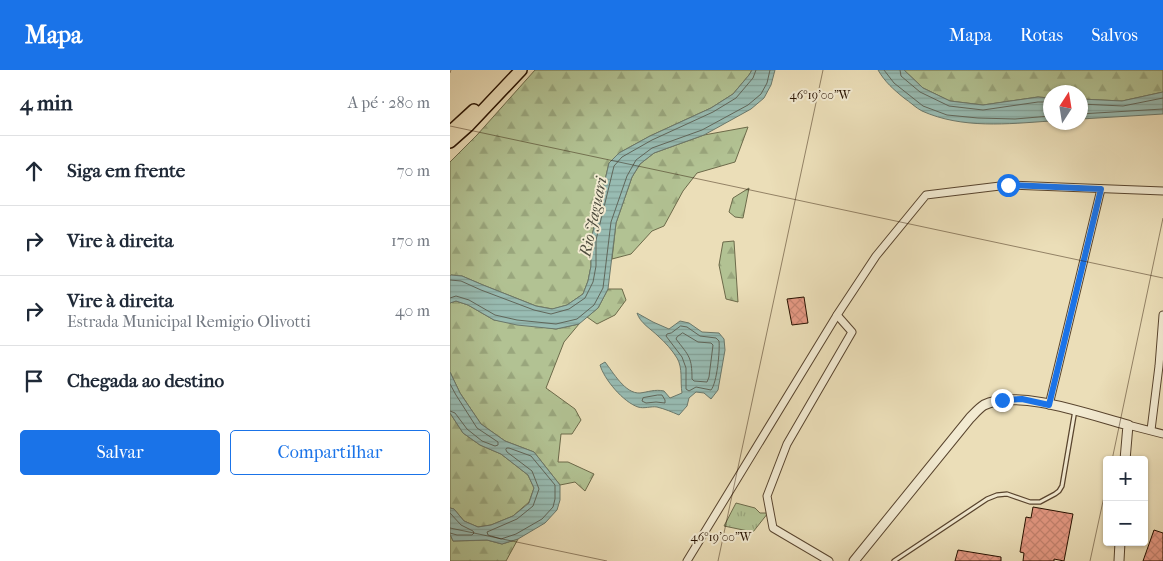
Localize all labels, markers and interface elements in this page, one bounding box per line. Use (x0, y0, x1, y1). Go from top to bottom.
text: Mapa (25, 21, 82, 49)
text: Mapa (949, 25, 992, 46)
text: Rotas (1020, 25, 1063, 46)
text: Salvos (1091, 25, 1138, 46)
north arrow (1043, 85, 1088, 130)
text: 46°19'00"W (790, 88, 852, 102)
text: 4 min (20, 91, 73, 115)
text: A pé · 280 m (348, 93, 430, 112)
icon: ahead (20, 157, 48, 185)
text: Siga em frente (67, 160, 185, 182)
text: 70 m (397, 161, 430, 180)
water label: Rio Jaguari (575, 174, 611, 259)
route start (997, 174, 1020, 197)
icon: right (20, 227, 48, 255)
text: Vire à direita (67, 230, 174, 252)
text: 170 m (391, 231, 430, 250)
text: Vire à direita (67, 290, 174, 312)
icon: right (20, 297, 48, 325)
text: 40 m (395, 301, 430, 320)
text: Estrada Municipal Remigio Olivotti (67, 312, 311, 331)
icon: arrive (20, 367, 48, 395)
text: Chegada ao destino (67, 370, 224, 392)
route end (991, 389, 1014, 412)
button: Salvar (20, 430, 220, 475)
button: Compartilhar (230, 430, 430, 475)
map controls (1103, 456, 1148, 546)
button: + (1103, 456, 1148, 501)
button: − (1103, 501, 1148, 546)
text: 46°19'00"W (691, 530, 753, 544)

